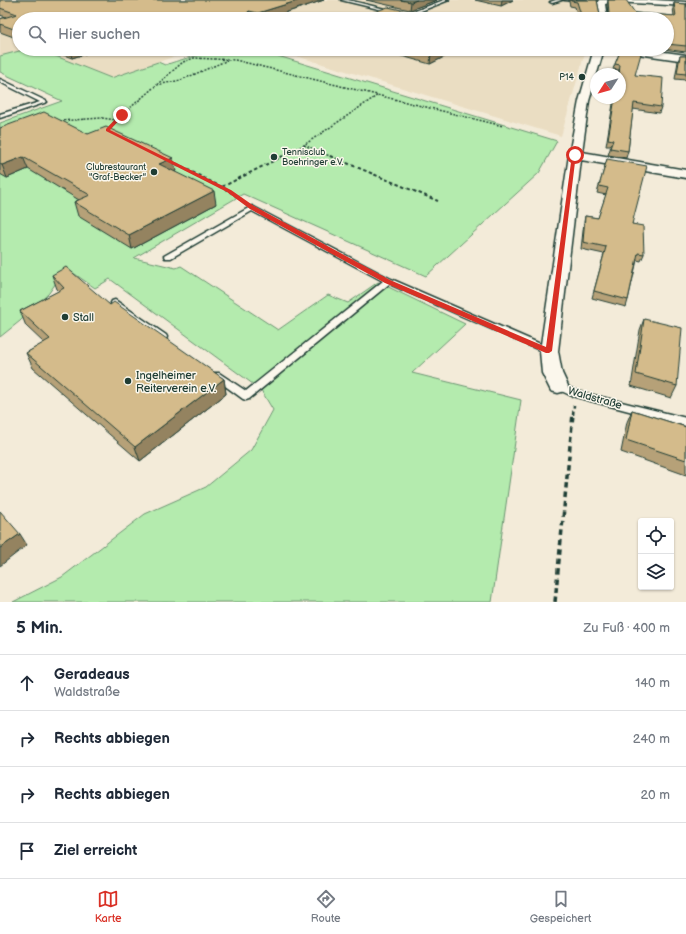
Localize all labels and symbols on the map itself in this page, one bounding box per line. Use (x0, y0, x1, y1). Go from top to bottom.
north arrow (590, 68, 626, 104)
place label: P14 (559, 72, 575, 83)
marker: P14 (577, 72, 587, 82)
route end (113, 106, 131, 124)
route start (566, 146, 584, 164)
place label: Tennisclub Boehringer e.V. (282, 147, 344, 168)
marker: Tennisclub Boehringer e.V. (269, 152, 279, 162)
place label: Clubrestaurant "Graf-Becker" (86, 162, 146, 183)
marker: Clubrestaurant "Graf-Becker" (149, 167, 159, 177)
place label: Stall (73, 311, 94, 324)
marker: Stall (60, 312, 70, 322)
place label: Ingelheimer Reiterverein e.V. (136, 369, 216, 395)
marker: Ingelheimer Reiterverein e.V. (123, 376, 133, 386)
street label: Waldstraße (566, 384, 624, 412)

